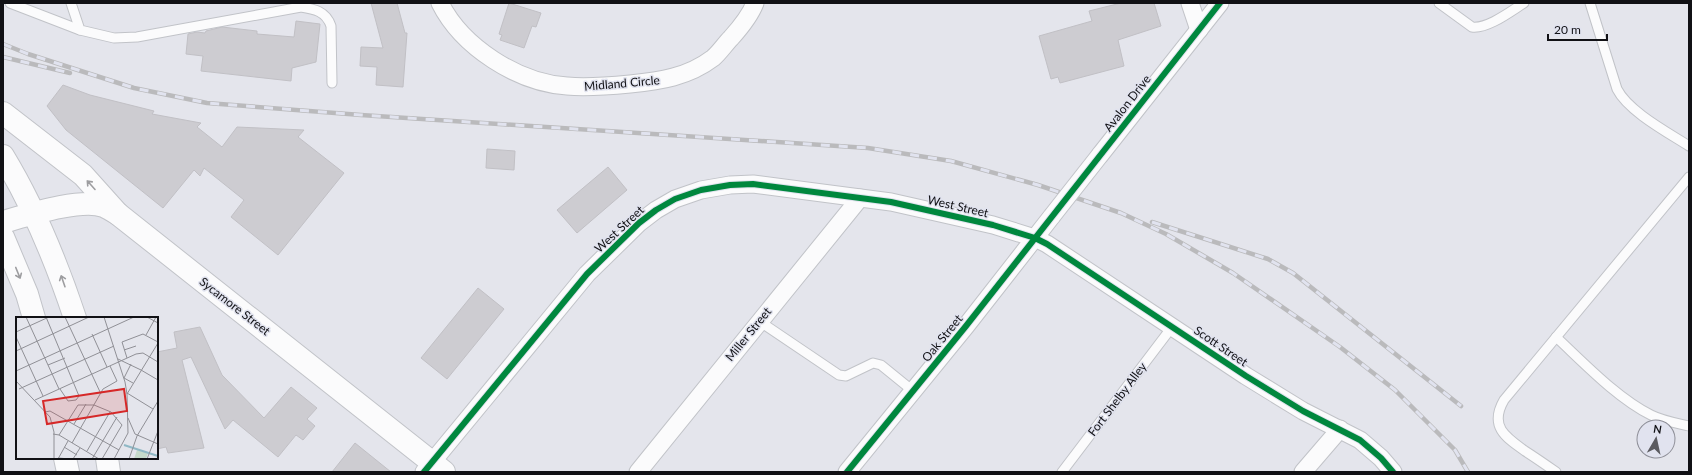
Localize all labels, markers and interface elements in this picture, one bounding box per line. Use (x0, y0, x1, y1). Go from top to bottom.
scale bar (1548, 16, 1607, 42)
text: 20 m (1554, 22, 1581, 37)
street label: Midland Circle (584, 72, 660, 94)
street label: Avalon Drive (1100, 72, 1154, 134)
one-way arrow (87, 179, 96, 190)
street label: West Street (926, 192, 991, 220)
street label: West Street (591, 202, 647, 256)
one-way arrow (15, 266, 23, 278)
street label: Sycamore Street (197, 274, 274, 339)
one-way arrow (58, 275, 66, 287)
street label: Miller Street (722, 304, 775, 364)
street label: Oak Street (918, 311, 966, 365)
inset map (16, 317, 158, 459)
street label: Scott Street (1191, 323, 1251, 370)
street label: Fort Shelby Alley (1084, 359, 1150, 439)
north arrow (1636, 419, 1676, 459)
text: N (1652, 422, 1663, 436)

